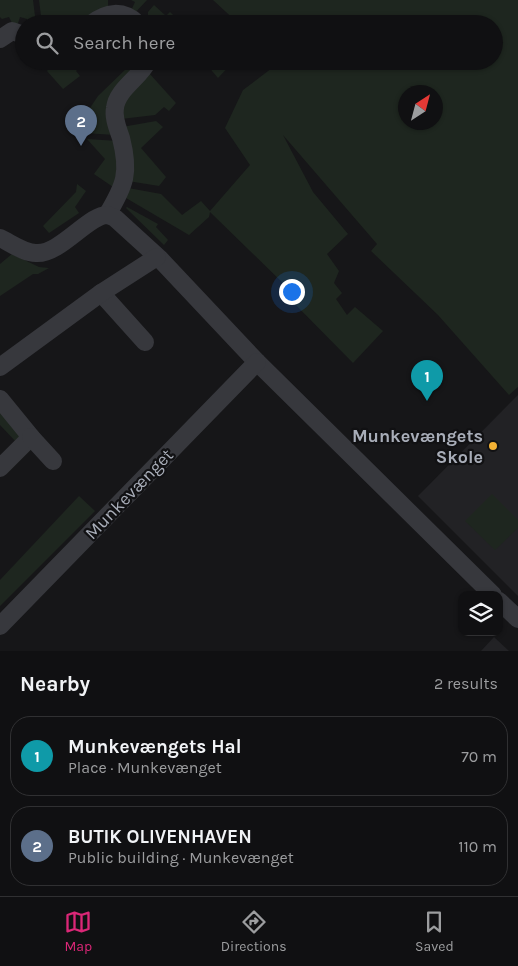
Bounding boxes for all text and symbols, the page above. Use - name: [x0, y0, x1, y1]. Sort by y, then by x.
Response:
- search box: [15, 15, 503, 70]
- icon: search: [33, 29, 61, 57]
- text: Search here: [73, 32, 175, 54]
- north arrow: [398, 85, 443, 130]
- pin: 2: [65, 105, 97, 146]
- your location: [279, 279, 305, 305]
- pin: 1: [411, 360, 443, 401]
- place label: Munkevængets Skole: [352, 425, 483, 468]
- marker: Munkevængets Skole: [487, 440, 499, 452]
- street label: Munkevænget: [80, 444, 178, 544]
- map controls: [458, 591, 503, 636]
- button: layers: [458, 591, 503, 636]
- text: Nearby: [20, 672, 90, 696]
- text: 2 results: [434, 674, 498, 693]
- text: Munkevængets Hal: [68, 736, 242, 758]
- text: 1: [34, 747, 40, 766]
- text: 70 m: [461, 747, 497, 766]
- text: Place · Munkevænget: [68, 758, 222, 777]
- text: BUTIK OLIVENHAVEN: [68, 826, 252, 848]
- text: 2: [32, 837, 42, 856]
- text: 110 m: [458, 837, 497, 856]
- text: Public building · Munkevænget: [68, 848, 294, 867]
- tab: Map: [64, 908, 92, 955]
- tab: Directions: [221, 908, 287, 955]
- tab: Saved: [415, 908, 454, 955]

